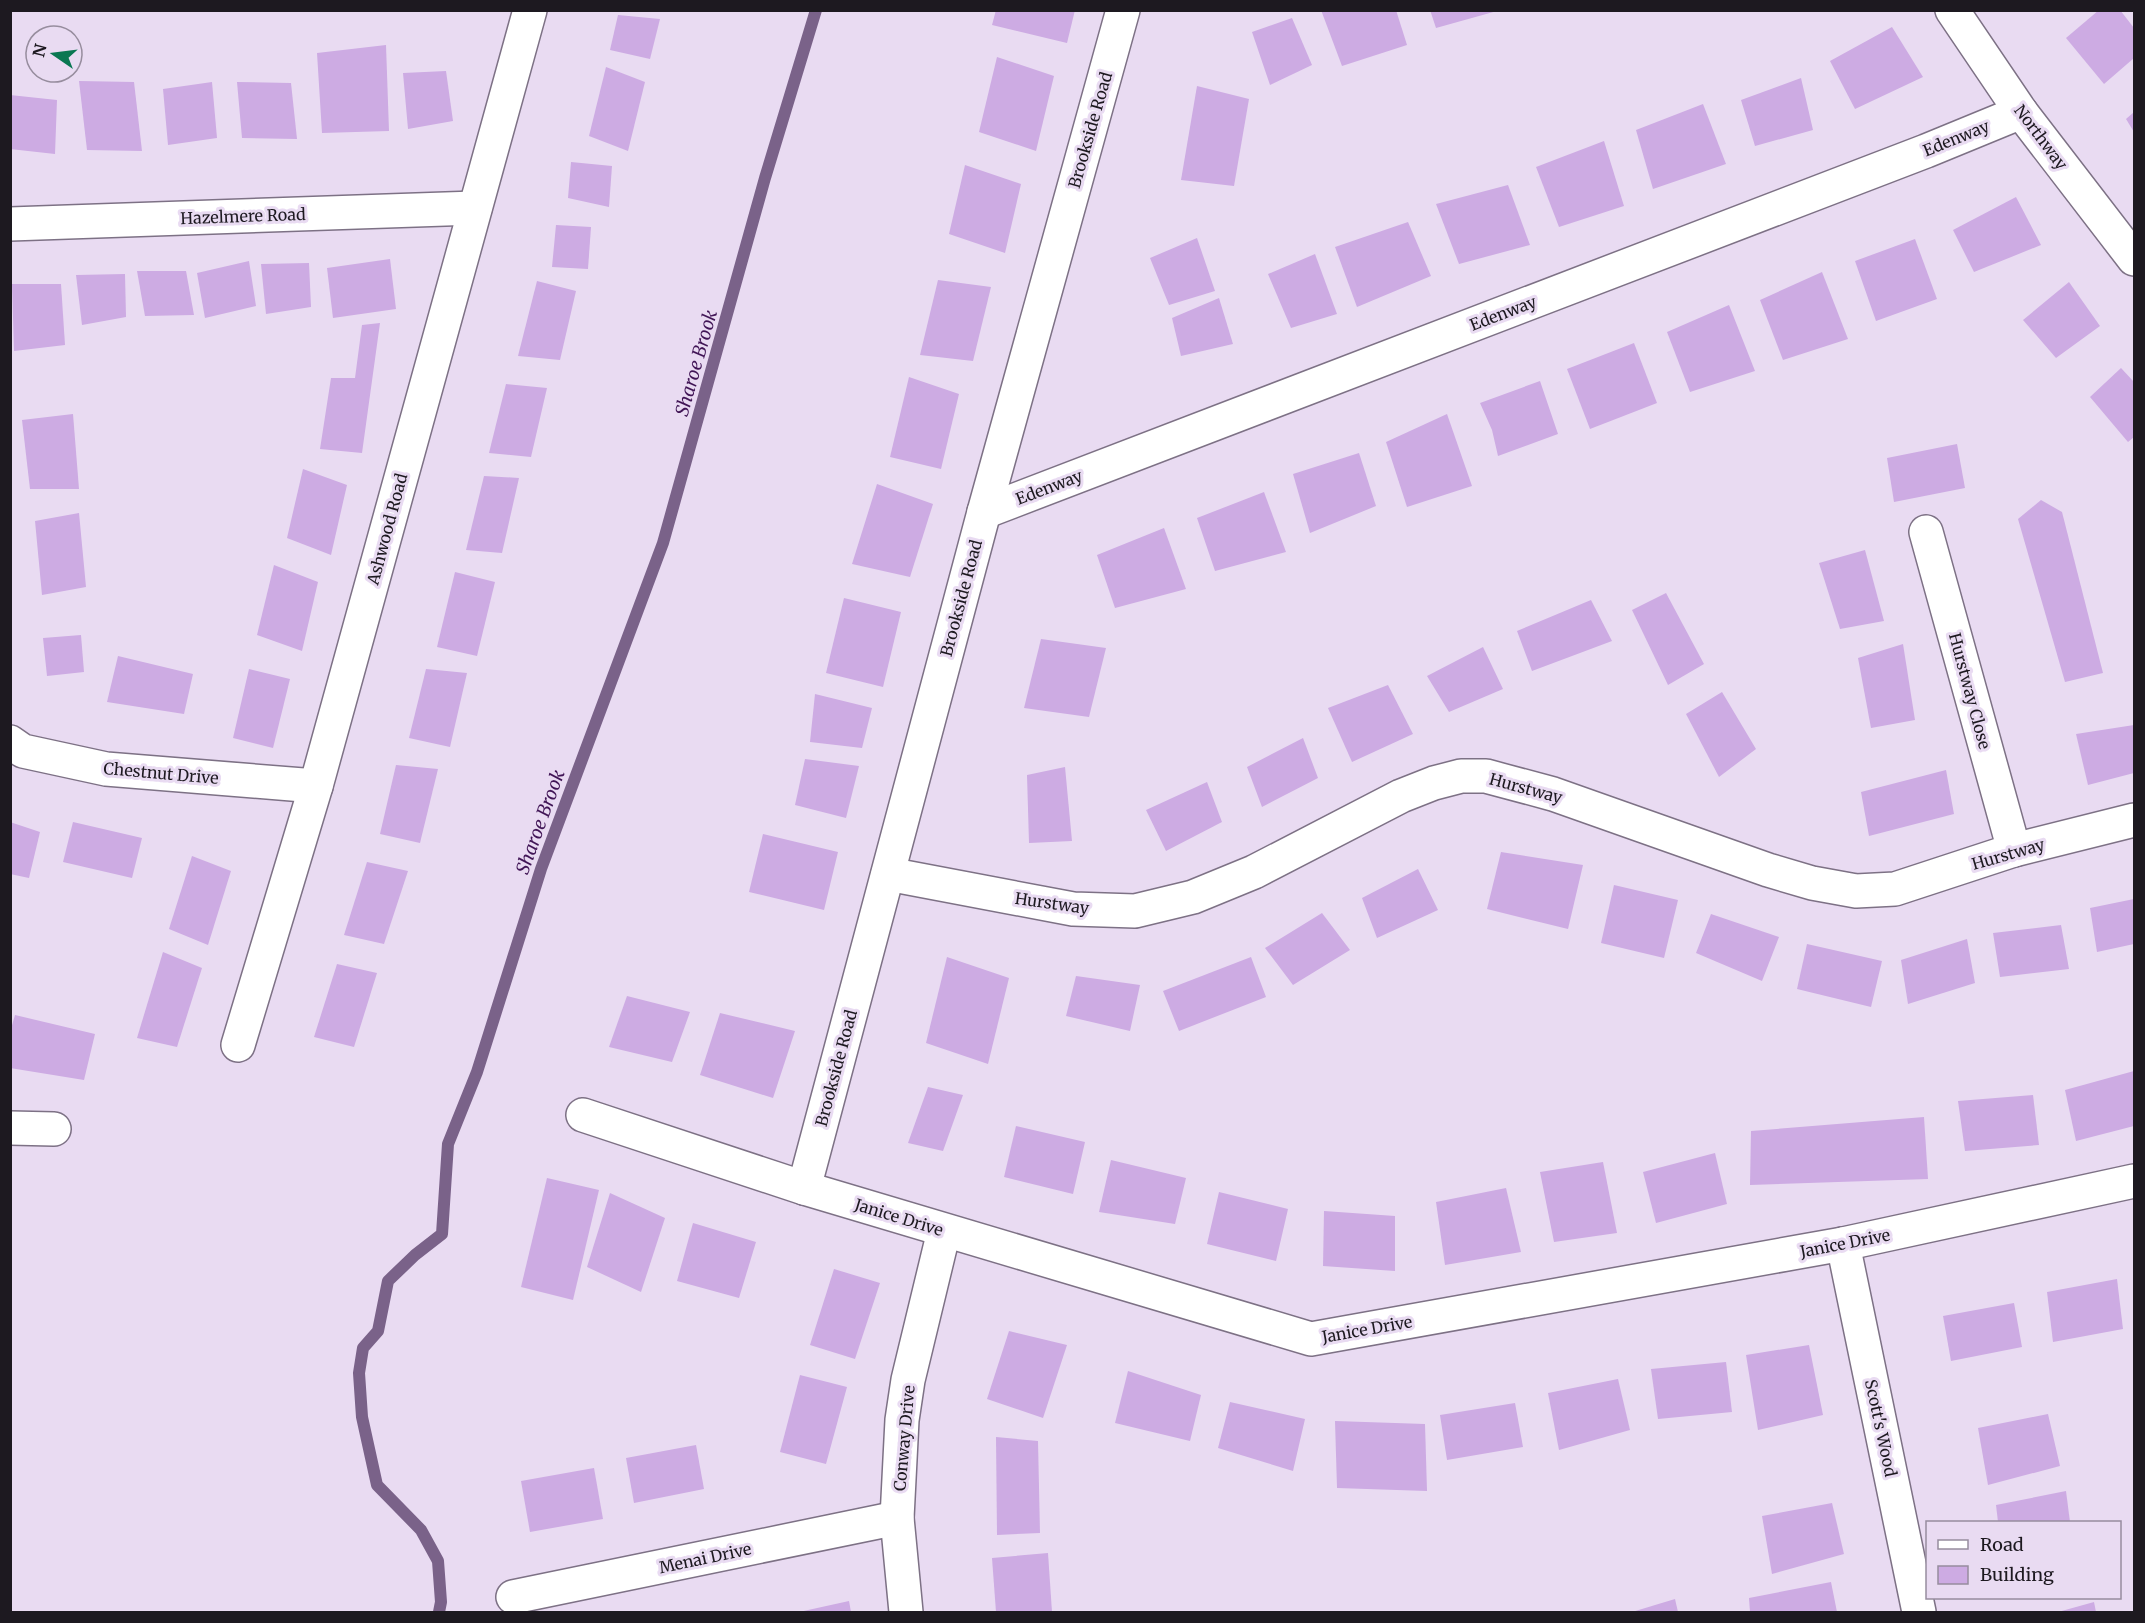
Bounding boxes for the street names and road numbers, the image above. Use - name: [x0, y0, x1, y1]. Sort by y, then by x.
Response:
- street label: Brookside Road: [1064, 69, 1116, 190]
- street label: Northway: [2010, 101, 2072, 174]
- street label: Edenway: [1920, 115, 1993, 160]
- street label: Hazelmere Road: [180, 204, 306, 228]
- street label: Edenway: [1467, 291, 1540, 335]
- street label: Edenway: [1013, 465, 1086, 509]
- street label: Ashwood Road: [362, 471, 412, 588]
- street label: Brookside Road: [936, 537, 986, 659]
- street label: Hurstway Close: [1945, 631, 1995, 751]
- street label: Chestnut Drive: [103, 758, 219, 788]
- street label: Hurstway: [1487, 769, 1565, 808]
- street label: Hurstway: [1969, 834, 2047, 874]
- street label: Hurstway: [1014, 888, 1091, 918]
- street label: Brookside Road: [811, 1007, 861, 1129]
- street label: Janice Drive: [851, 1194, 946, 1240]
- street label: Janice Drive: [1797, 1224, 1892, 1262]
- street label: Janice Drive: [1319, 1311, 1414, 1347]
- street label: Scott's Wood: [1861, 1377, 1901, 1479]
- street label: Conway Drive: [889, 1384, 919, 1492]
- street label: Menai Drive: [657, 1538, 753, 1578]

